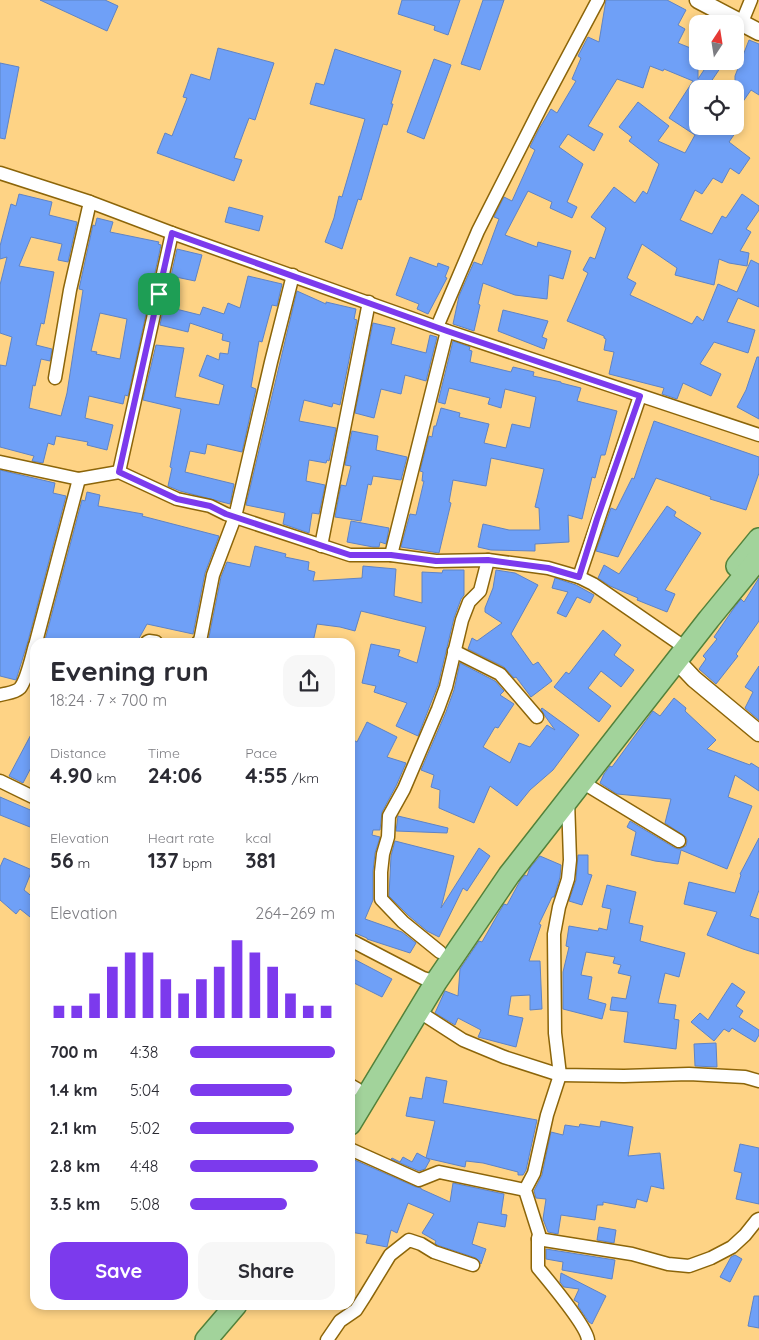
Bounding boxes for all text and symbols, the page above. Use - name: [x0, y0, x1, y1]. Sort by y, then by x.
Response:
- north arrow: [689, 15, 744, 70]
- map controls: [689, 15, 744, 135]
- button: locate: [689, 80, 744, 135]
- pin: [138, 273, 180, 315]
- icon: arrive: [145, 280, 173, 308]
- text: Evening run: [50, 653, 209, 688]
- button: share: [283, 655, 335, 707]
- text: 18:24 · 7 × 700 m: [50, 690, 167, 710]
- text: Distance: [50, 744, 106, 762]
- text: Time: [148, 744, 180, 762]
- text: Pace: [245, 744, 277, 762]
- text: 4.90: [50, 762, 92, 788]
- text: 24:06: [148, 762, 202, 788]
- text: 4:55: [245, 762, 288, 788]
- text: km: [92, 769, 117, 787]
- text: /km: [288, 769, 319, 787]
- text: Elevation: [50, 829, 109, 847]
- text: Heart rate: [148, 829, 214, 847]
- text: kcal: [245, 829, 271, 847]
- text: 56: [50, 847, 74, 873]
- text: 137: [148, 847, 179, 873]
- text: 381: [245, 847, 276, 873]
- text: m: [74, 854, 90, 872]
- text: bpm: [179, 854, 212, 872]
- text: Elevation: [50, 903, 117, 923]
- text: 264–269 m: [255, 903, 335, 923]
- text: 700 m: [50, 1042, 98, 1062]
- text: 4:38: [130, 1042, 158, 1062]
- text: 1.4 km: [50, 1080, 97, 1100]
- text: 5:04: [130, 1080, 160, 1100]
- text: 2.1 km: [50, 1118, 97, 1138]
- text: 5:02: [130, 1118, 160, 1138]
- text: 2.8 km: [50, 1156, 100, 1176]
- text: 4:48: [130, 1156, 159, 1176]
- text: 3.5 km: [50, 1194, 100, 1214]
- text: 5:08: [130, 1194, 160, 1214]
- button: Save: [50, 1242, 188, 1300]
- button: Share: [198, 1242, 335, 1300]

